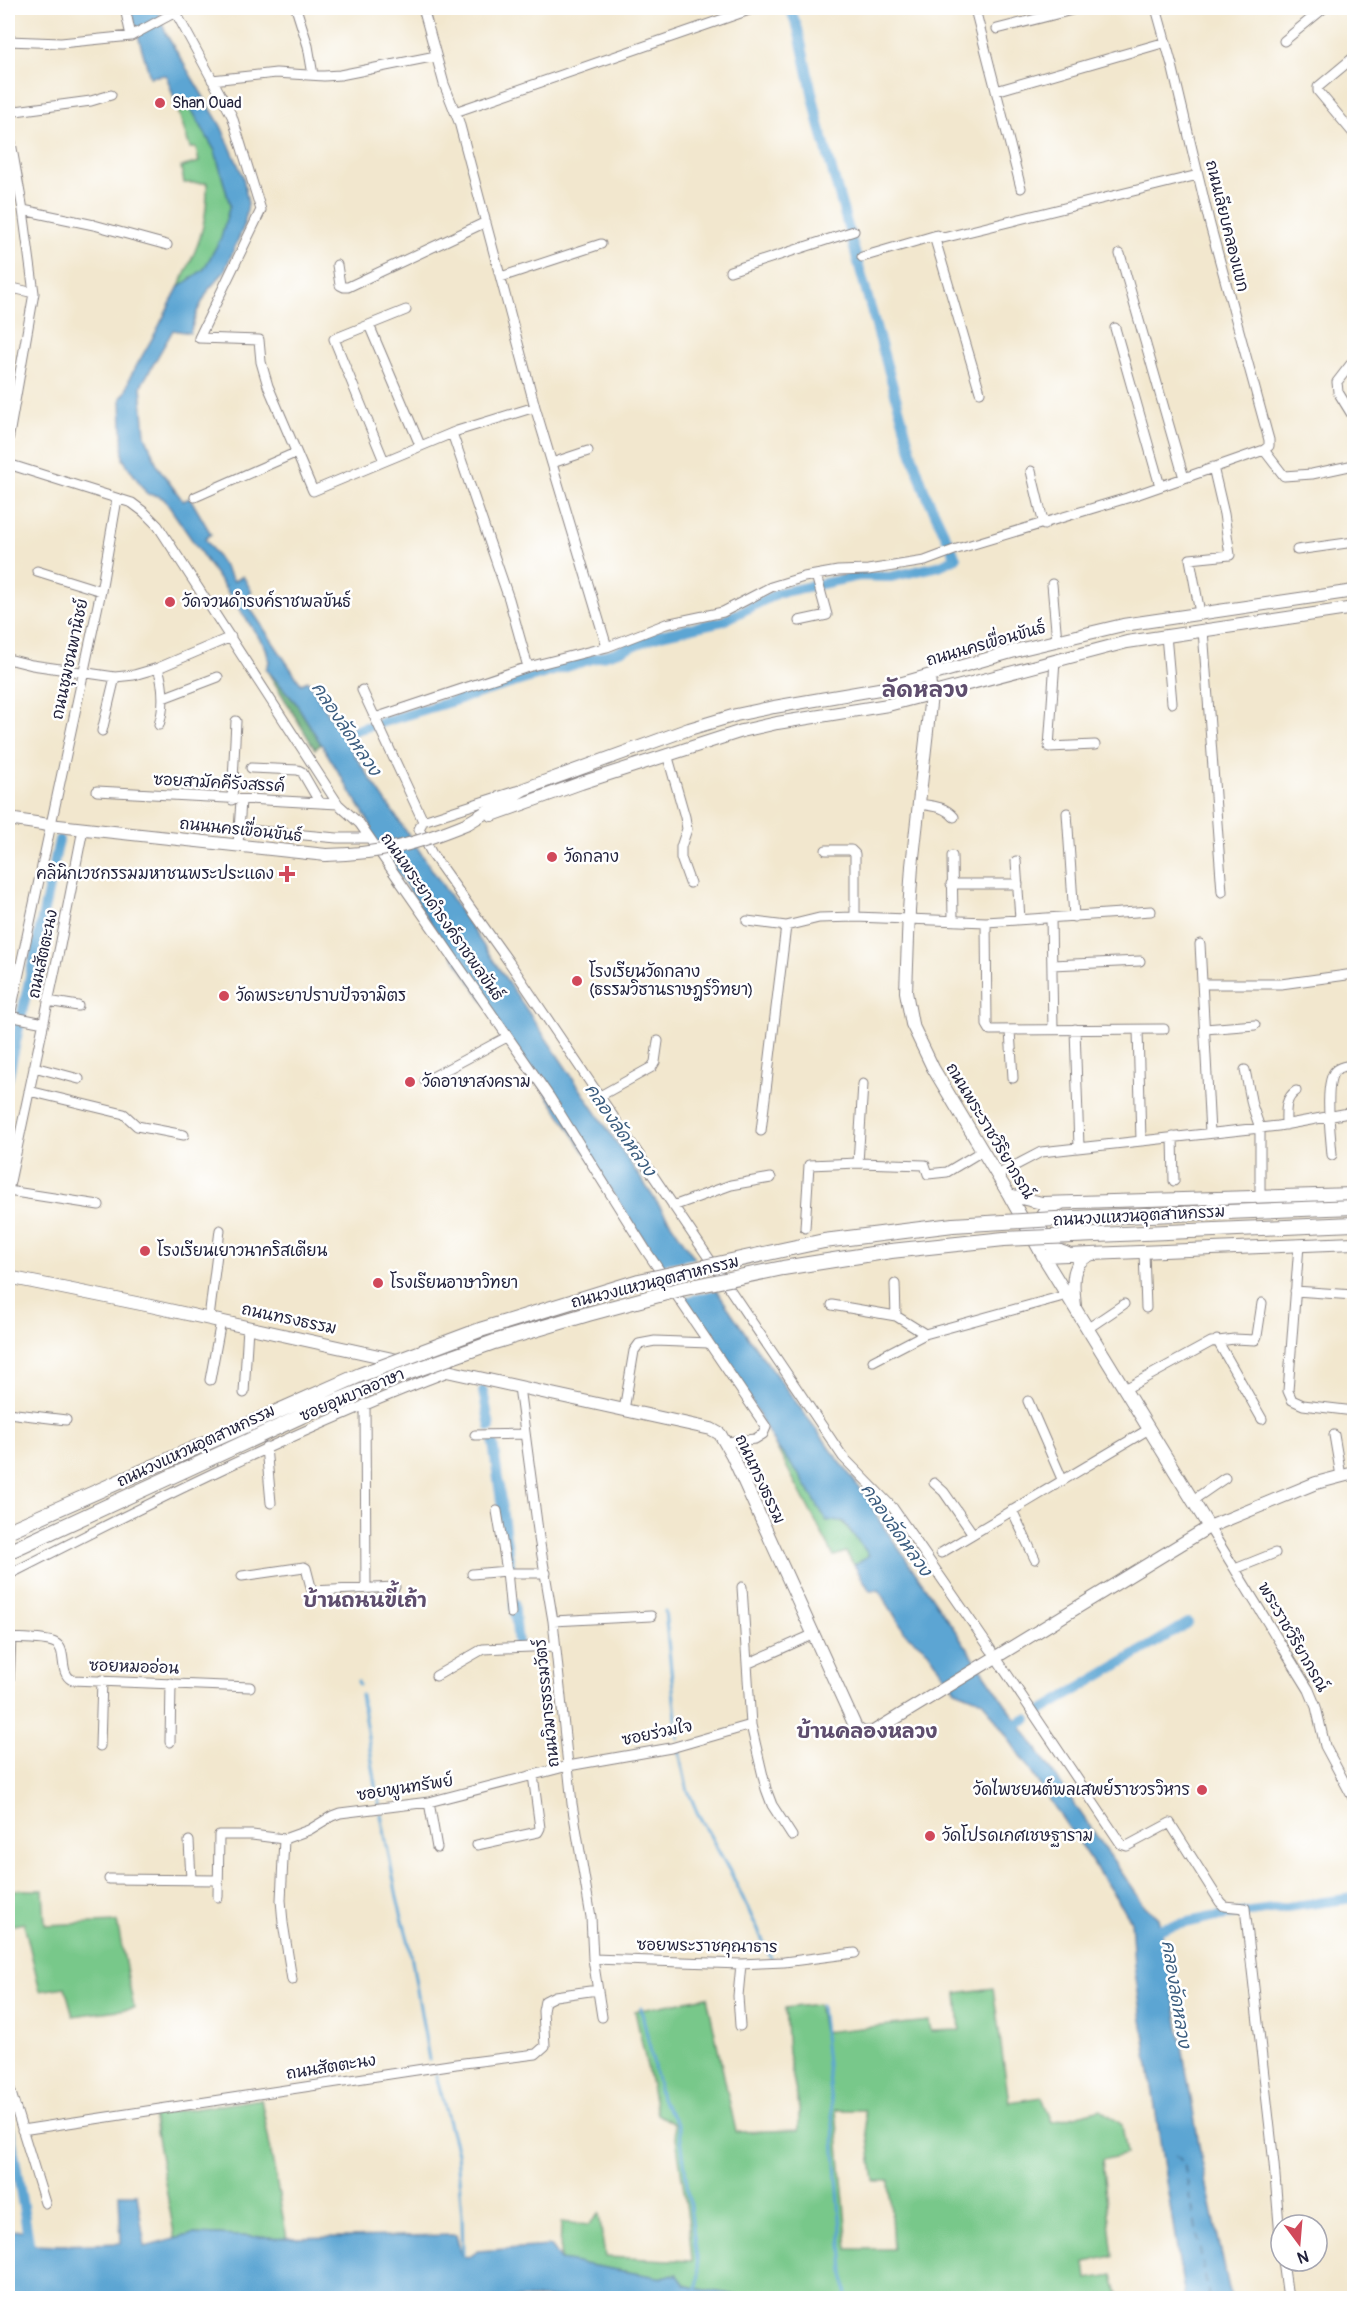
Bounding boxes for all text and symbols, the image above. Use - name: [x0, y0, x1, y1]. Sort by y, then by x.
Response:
- place label: Shan Ouad: [172, 93, 242, 113]
- marker: Shan Ouad: [153, 96, 167, 110]
- street label: ถนนเลียบคลองแขก: [1201, 158, 1254, 294]
- place label: วัดจวนดำรงค์ราชพลขันธ์: [182, 590, 351, 612]
- marker: วัดจวนดำรงค์ราชพลขันธ์: [163, 595, 177, 609]
- street label: ถนนชุมชนพานิชย์: [45, 596, 95, 722]
- street label: ถนนนครเขื่อนขันธ์: [922, 612, 1048, 671]
- district label: ลัดหลวง: [882, 676, 968, 704]
- water label: คลองลัดหลวง: [306, 678, 387, 782]
- street label: ซอยสามัคคีรังสรรค์: [153, 768, 286, 796]
- street label: ถนนนครเขื่อนขันธ์: [179, 808, 304, 846]
- street label: ถนนพระยาดำรงค์ราชพลขันธ์: [376, 828, 509, 1005]
- place label: วัดกลาง: [564, 846, 619, 867]
- marker: วัดกลาง: [545, 850, 559, 864]
- place label: คลินิกเวชกรรมมหาชนพระประแดง: [36, 863, 274, 884]
- marker: คลินิกเวชกรรมมหาชนพระประแดง: [278, 865, 296, 883]
- street label: ถนนสัตตะนง: [23, 907, 62, 1000]
- place label: โรงเรียนวัดกลาง (ธรรมวิธานราษฎร์วิทยา): [589, 960, 753, 1001]
- marker: โรงเรียนวัดกลาง (ธรรมวิธานราษฎร์วิทยา): [570, 974, 584, 988]
- place label: วัดพระยาปราบปัจจามิตร: [236, 985, 406, 1006]
- marker: วัดพระยาปราบปัจจามิตร: [217, 989, 231, 1003]
- street label: ถนนพระราชวิริยาภรณ์: [941, 1058, 1040, 1203]
- place label: วัดอาษาสงคราม: [422, 1071, 531, 1092]
- marker: วัดอาษาสงคราม: [403, 1075, 417, 1089]
- water label: คลองลัดหลวง: [580, 1079, 661, 1182]
- street label: ถนนวงแหวนอุตสาหกรรม: [1052, 1202, 1226, 1232]
- place label: โรงเรียนเยาวนาคริสเตียน: [157, 1239, 328, 1261]
- marker: โรงเรียนเยาวนาคริสเตียน: [138, 1244, 152, 1258]
- street label: ถนนวงแหวนอุตสาหกรรม: [569, 1251, 742, 1315]
- place label: โรงเรียนอาษาวิทยา: [390, 1271, 518, 1293]
- marker: โรงเรียนอาษาวิทยา: [371, 1276, 385, 1290]
- street label: ถนนทรงธรรม: [240, 1299, 338, 1339]
- street label: ซอยอุนบาลอาษา: [297, 1364, 408, 1428]
- street label: ถนนวงแหวนอุตสาหกรรม: [114, 1400, 279, 1493]
- street label: ถนนทรงธรรม: [731, 1431, 789, 1527]
- water label: คลองลัดหลวง: [856, 1479, 937, 1582]
- street label: พระราชวิริยาภรณ์: [1253, 1577, 1334, 1696]
- district label: บ้านถนนขี้เถ้า: [303, 1580, 427, 1613]
- street label: ถนนวิมารธรรมวัตร์: [528, 1637, 564, 1768]
- street label: ซอยหมออ่อน: [89, 1653, 180, 1679]
- street label: ซอยร่วมใจ: [620, 1714, 694, 1750]
- district label: บ้านคลองหลวง: [796, 1718, 938, 1744]
- street label: ซอยพูนทรัพย์: [355, 1769, 455, 1807]
- place label: วัดไพชยนต์พลเสพย์ราชวรวิหาร: [973, 1778, 1190, 1800]
- marker: วัดไพชยนต์พลเสพย์ราชวรวิหาร: [1195, 1783, 1209, 1797]
- place label: วัดโปรดเกศเชษฐาราม: [942, 1824, 1093, 1847]
- marker: วัดโปรดเกศเชษฐาราม: [923, 1829, 937, 1843]
- street label: ซอยพระราชคุณาธาร: [636, 1935, 778, 1959]
- water label: คลองลัดหลวง: [1156, 1939, 1196, 2051]
- street label: ถนนสัตตะนง: [285, 2049, 377, 2084]
- north arrow: [1269, 2213, 1329, 2273]
- text: N: [1295, 2245, 1311, 2268]

